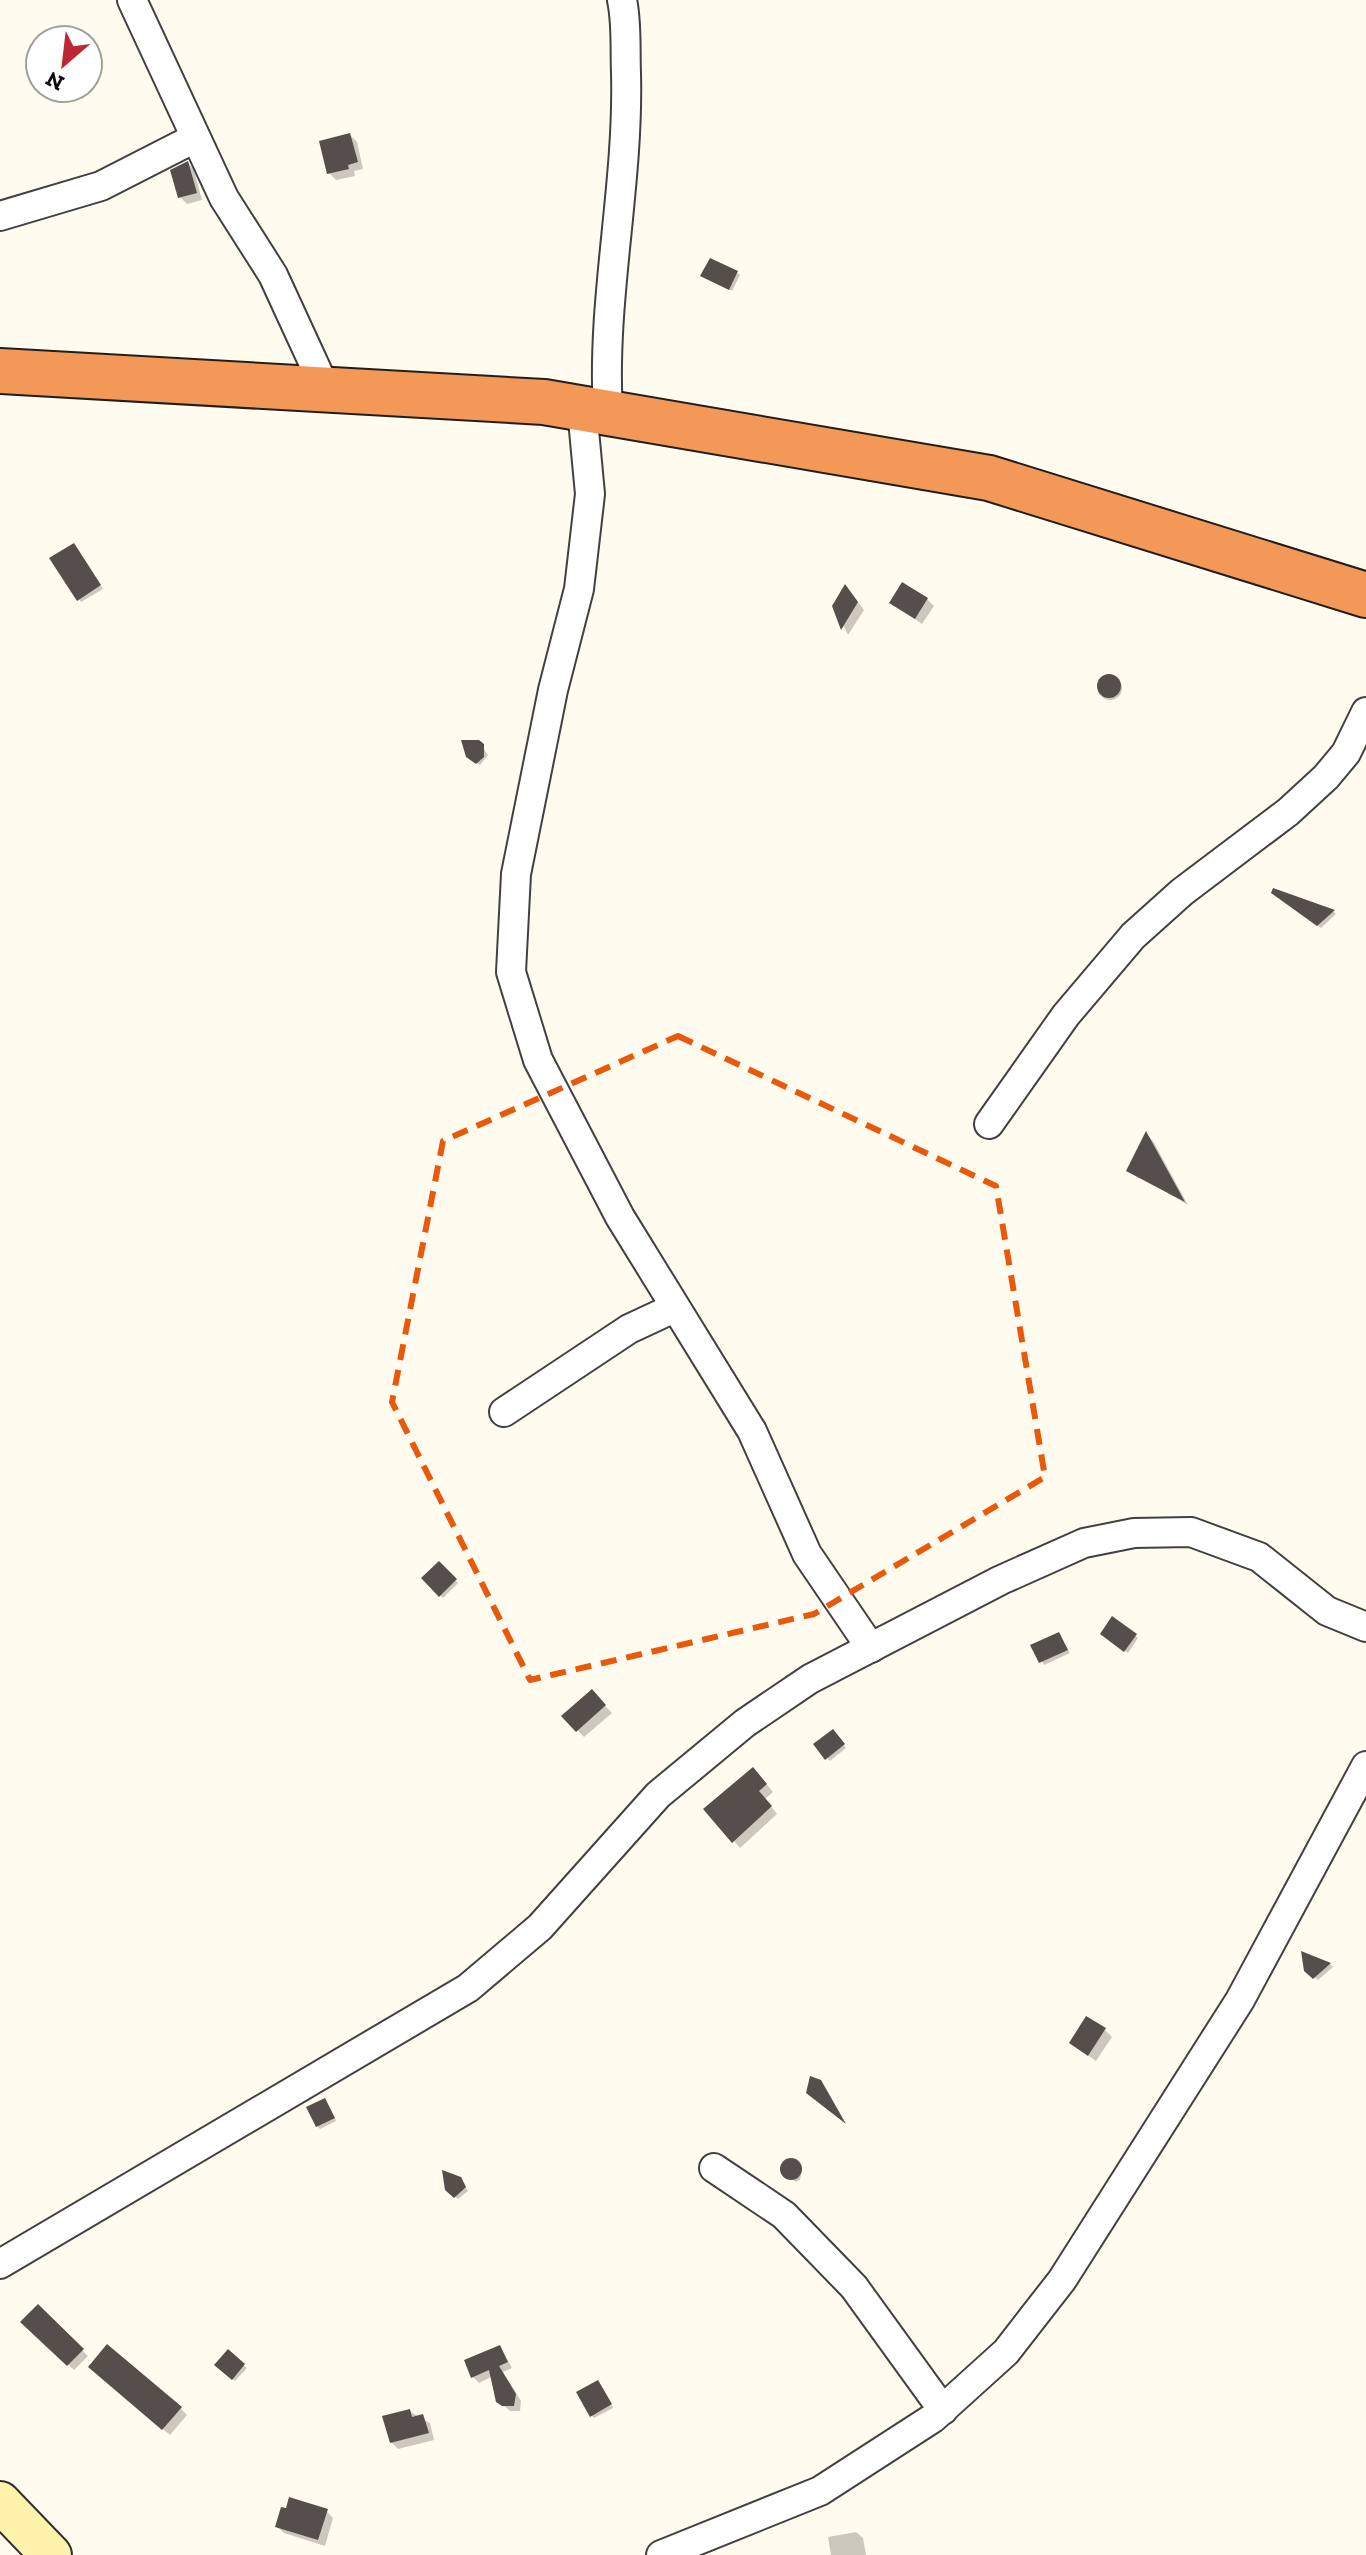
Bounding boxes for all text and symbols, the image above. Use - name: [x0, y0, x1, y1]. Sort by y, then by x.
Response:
- north arrow: [24, 24, 104, 104]
- text: N: [41, 65, 69, 97]

